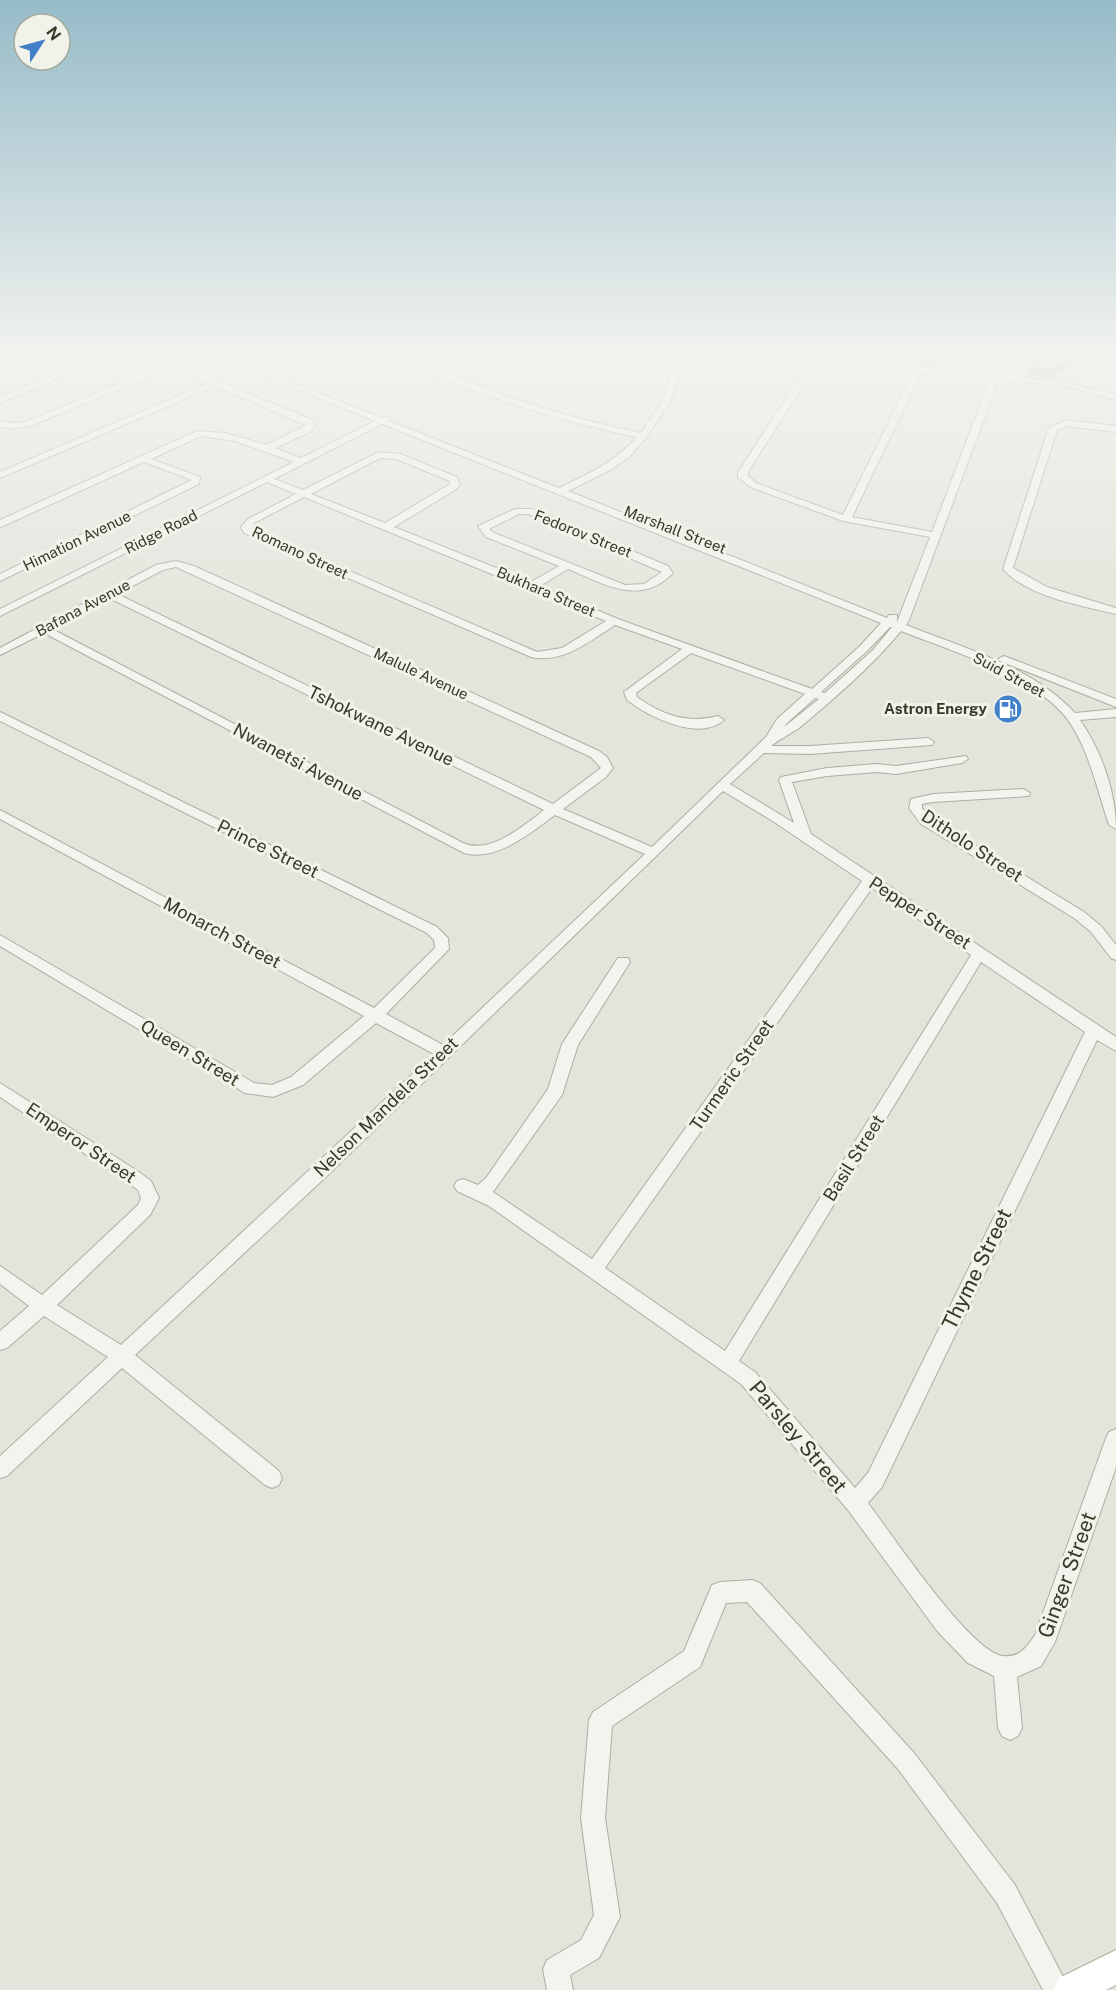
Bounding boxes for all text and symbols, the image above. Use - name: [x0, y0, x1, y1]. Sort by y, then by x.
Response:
- north arrow: [12, 12, 72, 72]
- text: N: [42, 23, 65, 44]
- street label: Marshall Street: [622, 502, 729, 557]
- street label: Ridge Road: [122, 506, 200, 557]
- street label: Fedorov Street: [532, 506, 635, 561]
- street label: Himation Avenue: [20, 507, 134, 574]
- street label: Romano Street: [249, 523, 351, 582]
- street label: Bukhara Street: [494, 563, 598, 620]
- street label: Bafana Avenue: [33, 576, 133, 640]
- street label: Malule Avenue: [371, 644, 471, 703]
- street label: Suid Street: [970, 649, 1048, 701]
- street label: Tshokwane Avenue: [305, 681, 458, 770]
- fuel station icon: Astron Energy: [992, 693, 1024, 725]
- place label: Astron Energy: [884, 700, 988, 717]
- street label: Nwanetsi Avenue: [230, 718, 367, 805]
- street label: Ditholo Street: [918, 805, 1027, 886]
- street label: Prince Street: [214, 815, 322, 882]
- street label: Pepper Street: [865, 872, 975, 953]
- street label: Monarch Street: [160, 893, 285, 972]
- street label: Queen Street: [137, 1015, 244, 1090]
- street label: Turmeric Street: [685, 1015, 778, 1134]
- street label: Nelson Mandela Street: [309, 1032, 462, 1181]
- street label: Emperor Street: [22, 1098, 140, 1187]
- street label: Basil Street: [819, 1111, 888, 1205]
- street label: Thyme Street: [936, 1204, 1017, 1334]
- street label: Parsley Street: [744, 1375, 853, 1498]
- street label: Ginger Street: [1032, 1508, 1101, 1641]

